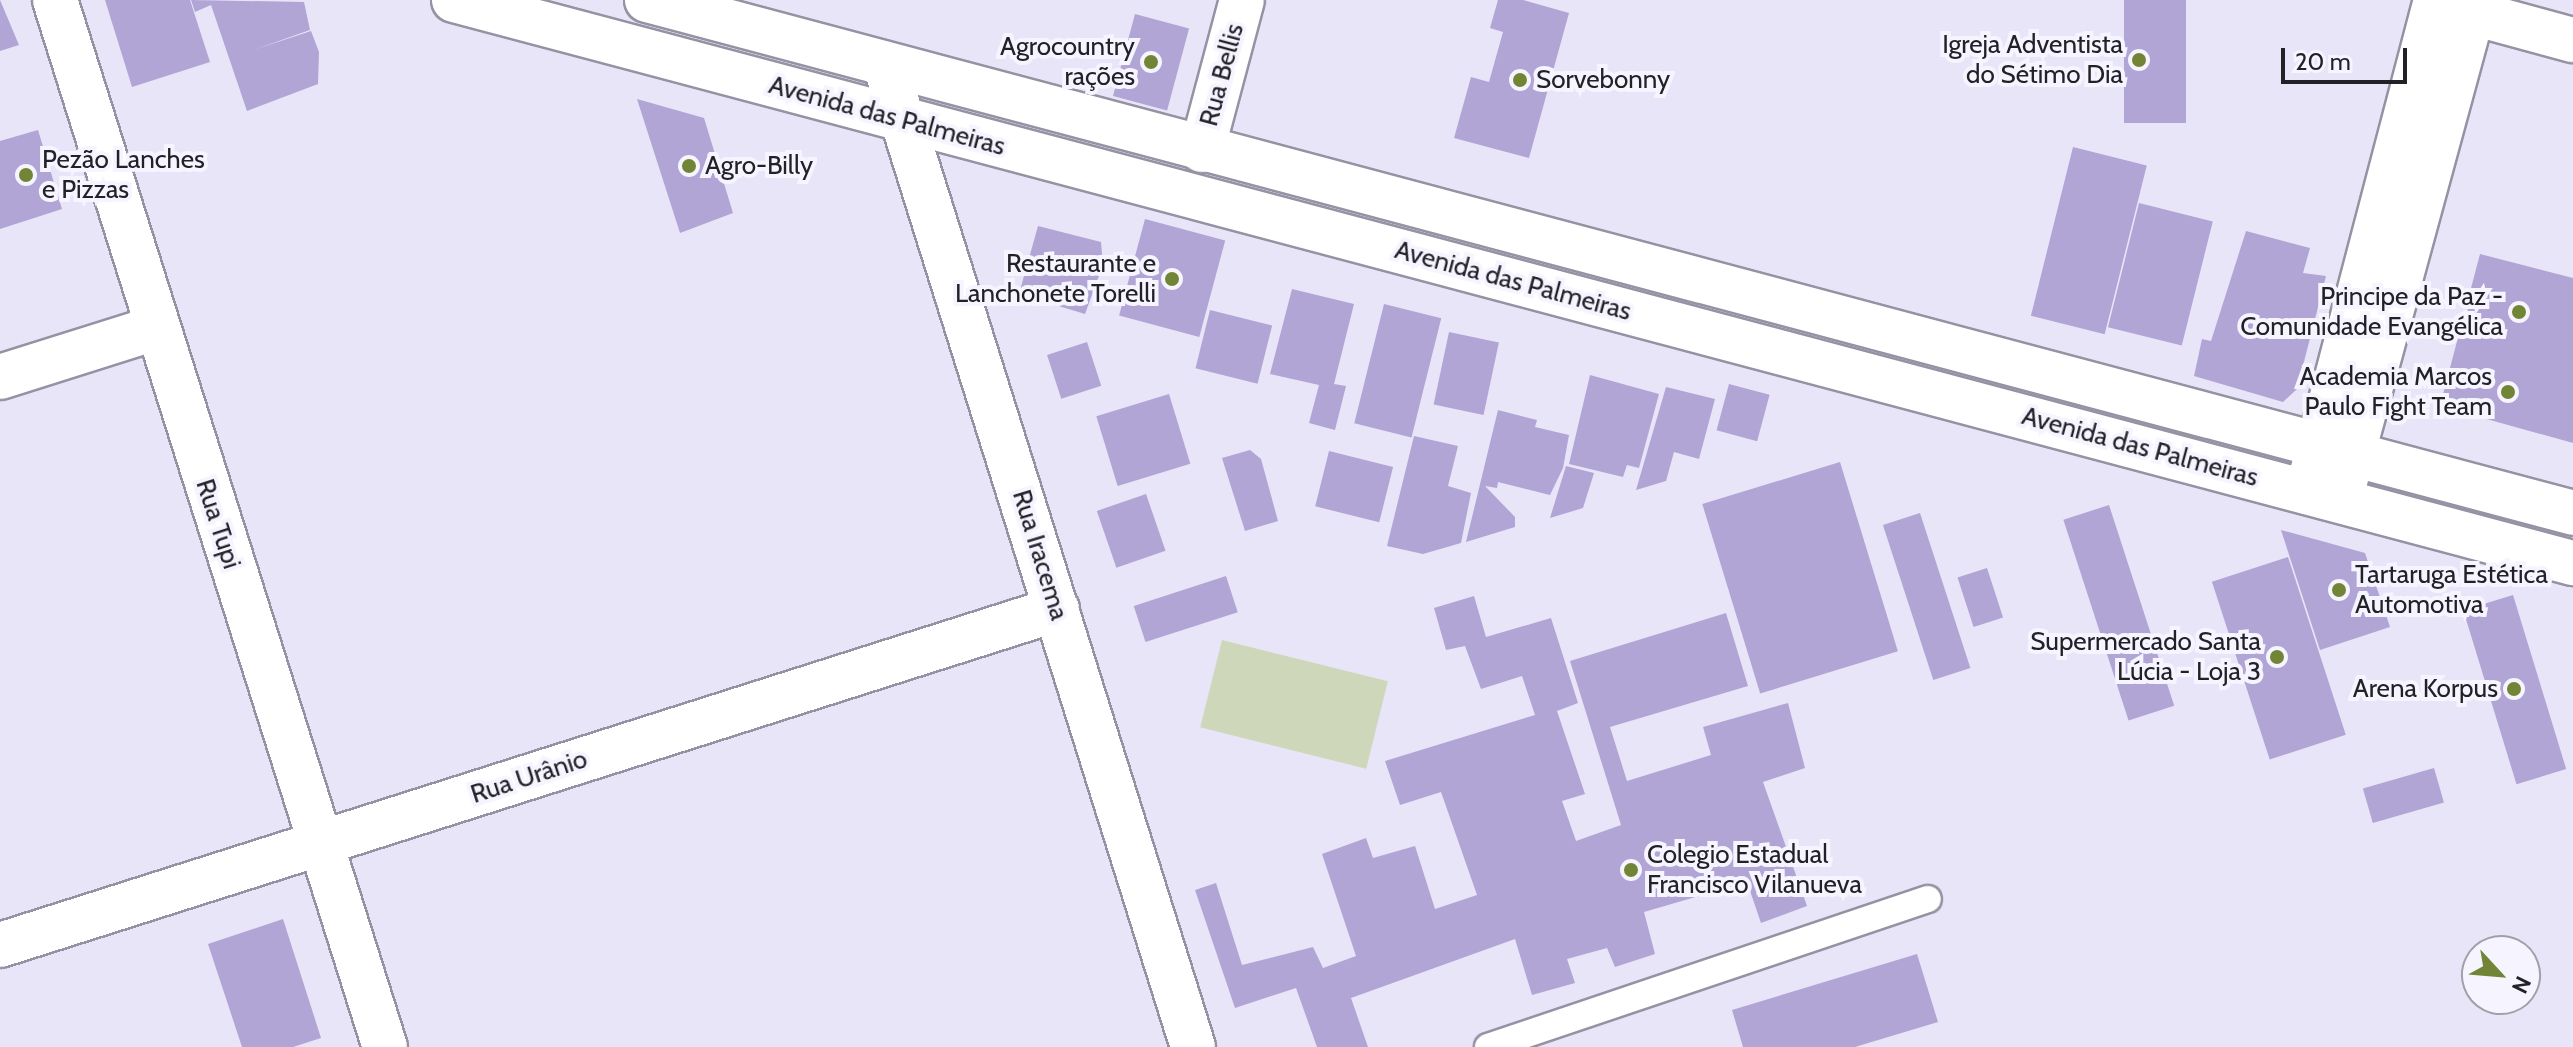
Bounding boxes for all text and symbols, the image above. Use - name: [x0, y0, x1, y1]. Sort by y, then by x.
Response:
- street label: Rua Bellis: [1193, 20, 1251, 130]
- place label: Igreja Adventista do Sétimo Dia: [1942, 29, 2123, 90]
- place label: Agrocountry rações: [1000, 31, 1135, 92]
- scale bar: [2285, 32, 2411, 82]
- text: 20 m: [2295, 47, 2351, 76]
- marker: Igreja Adventista do Sétimo Dia: [2130, 51, 2148, 69]
- marker: Agrocountry rações: [1142, 53, 1160, 71]
- place label: Sorvebonny: [1536, 64, 1670, 96]
- street label: Avenida das Palmeiras: [765, 69, 1009, 163]
- marker: Sorvebonny: [1511, 71, 1529, 89]
- place label: Pezão Lanches e Pizzas: [42, 144, 205, 206]
- place label: Agro-Billy: [705, 150, 813, 182]
- marker: Agro-Billy: [680, 157, 698, 175]
- marker: Pezão Lanches e Pizzas: [17, 166, 35, 184]
- street label: Avenida das Palmeiras: [1391, 234, 1635, 328]
- place label: Restaurante e Lanchonete Torelli: [955, 248, 1156, 310]
- marker: Restaurante e Lanchonete Torelli: [1163, 270, 1181, 288]
- place label: Principe da Paz - Comunidade Evangélica: [2240, 281, 2503, 342]
- marker: Principe da Paz - Comunidade Evangélica: [2510, 303, 2528, 321]
- place label: Academia Marcos Paulo Fight Team: [2300, 361, 2492, 422]
- marker: Academia Marcos Paulo Fight Team: [2499, 383, 2517, 401]
- street label: Avenida das Palmeiras: [2018, 400, 2262, 494]
- street label: Rua Tupi: [189, 475, 247, 573]
- street label: Rua Iracema: [1005, 486, 1075, 624]
- place label: Tartaruga Estética Automotiva: [2355, 559, 2548, 620]
- marker: Tartaruga Estética Automotiva: [2330, 581, 2348, 599]
- place label: Supermercado Santa Lúcia - Loja 3: [2030, 626, 2261, 688]
- marker: Supermercado Santa Lúcia - Loja 3: [2268, 648, 2286, 666]
- place label: Arena Korpus: [2353, 673, 2498, 705]
- marker: Arena Korpus: [2505, 680, 2523, 698]
- street label: Rua Urânio: [467, 744, 591, 810]
- place label: Colegio Estadual Francisco Vilanueva: [1647, 839, 1862, 900]
- marker: Colegio Estadual Francisco Vilanueva: [1622, 861, 1640, 879]
- north arrow: [2461, 935, 2541, 1015]
- text: N: [2506, 972, 2537, 998]

